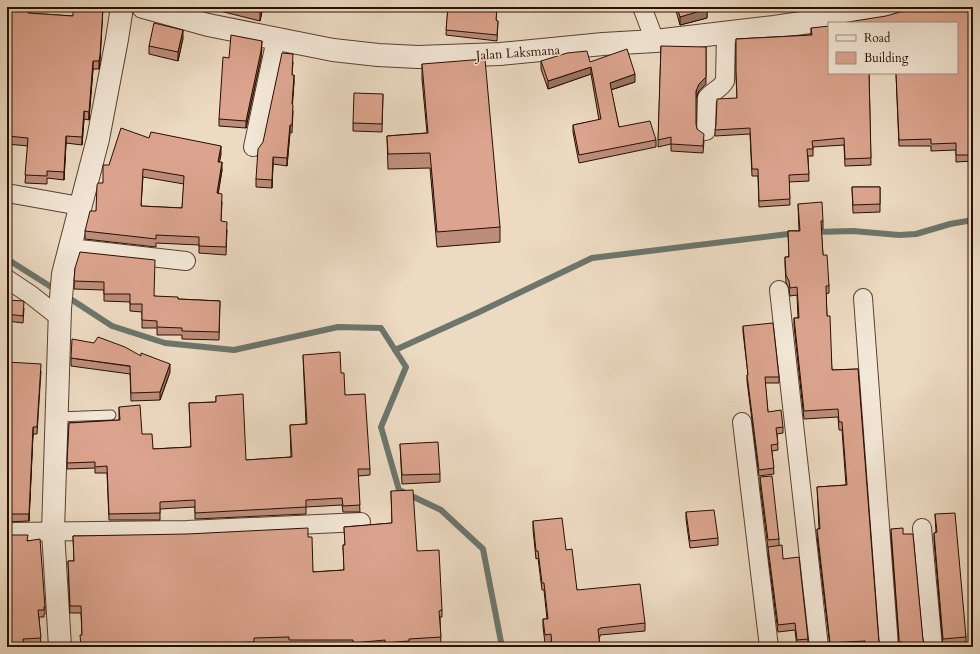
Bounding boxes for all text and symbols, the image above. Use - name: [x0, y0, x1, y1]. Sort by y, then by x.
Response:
- legend: [828, 22, 958, 74]
- text: Road: [864, 30, 891, 46]
- street label: Jalan Laksmana: [473, 41, 561, 65]
- text: Building: [864, 50, 909, 66]

